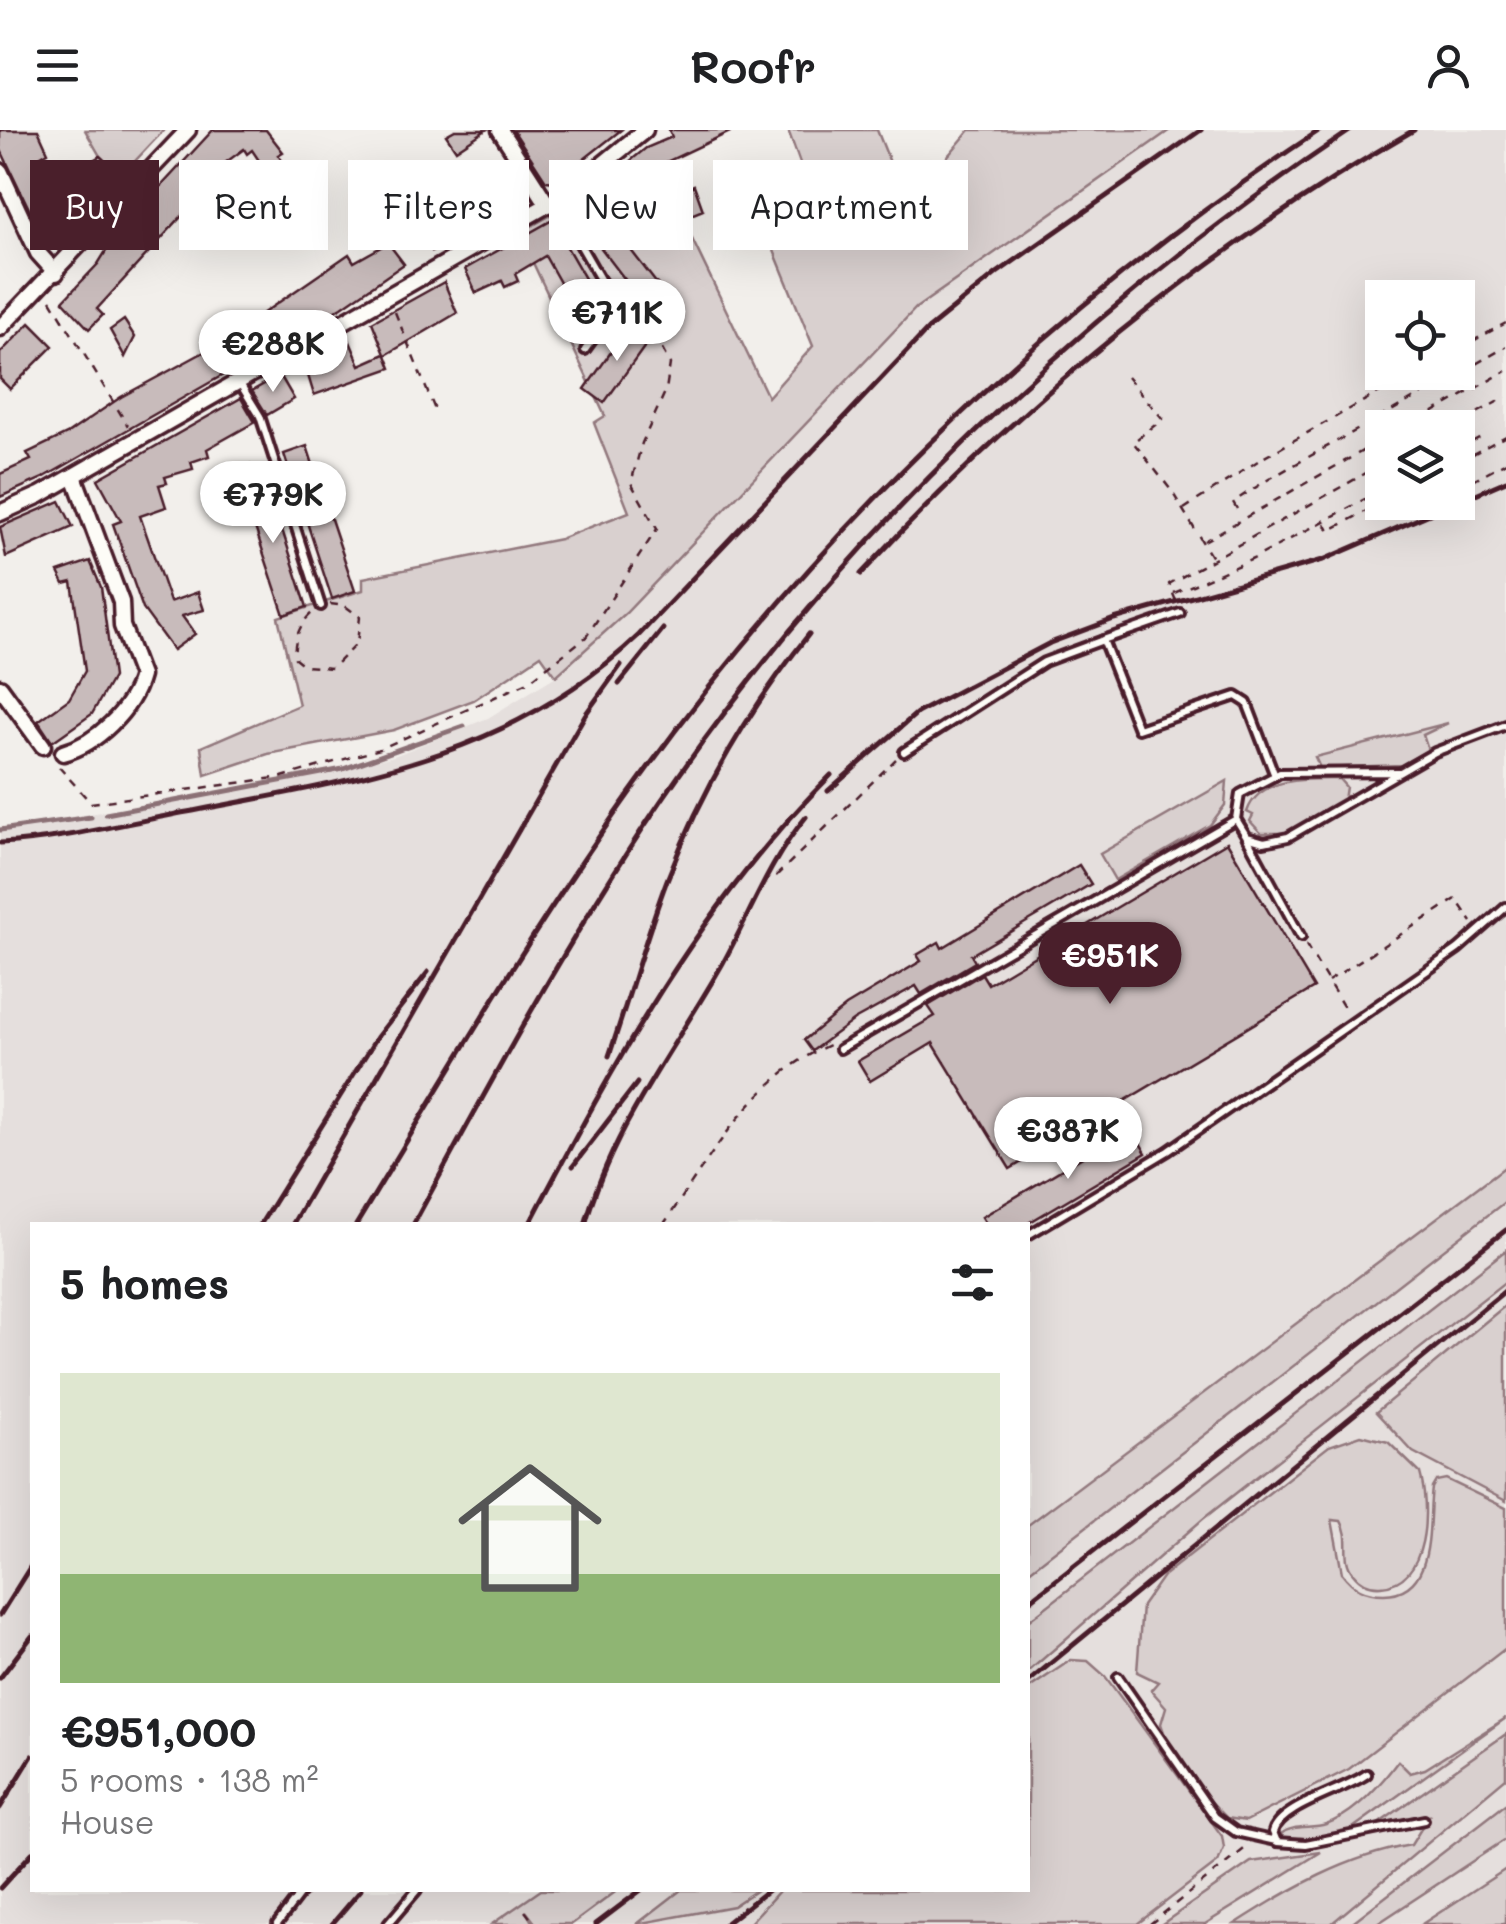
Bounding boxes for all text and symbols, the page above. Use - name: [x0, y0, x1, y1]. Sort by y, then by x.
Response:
- text: Roofr: [690, 36, 816, 94]
- icon: menu: [30, 38, 85, 93]
- icon: person: [1421, 38, 1476, 93]
- chip: Buy: [30, 160, 159, 250]
- chip: Rent: [179, 160, 328, 250]
- chip: Filters: [348, 160, 529, 250]
- chip: New: [549, 160, 693, 250]
- chip: Apartment: [713, 160, 968, 250]
- pin: €711K: [547, 279, 687, 364]
- map controls: [1365, 280, 1475, 520]
- button: locate: [1365, 280, 1475, 390]
- text: €711K: [570, 290, 664, 332]
- pin: €288K: [203, 310, 343, 395]
- text: €288K: [221, 321, 325, 363]
- button: layers: [1365, 410, 1475, 520]
- pin: €779K: [203, 461, 343, 546]
- text: €779K: [222, 472, 324, 514]
- pin: €951K: [1040, 922, 1180, 1007]
- text: €951K: [1060, 933, 1160, 975]
- pin: €387K: [998, 1097, 1138, 1182]
- text: €387K: [1016, 1108, 1120, 1150]
- text: 5 homes: [60, 1255, 229, 1310]
- icon: filters: [945, 1255, 1000, 1310]
- icon: home: [440, 1438, 620, 1618]
- text: €951,000: [60, 1703, 256, 1758]
- text: 5 rooms · 138 m²: [60, 1758, 319, 1800]
- text: House: [60, 1800, 155, 1842]

